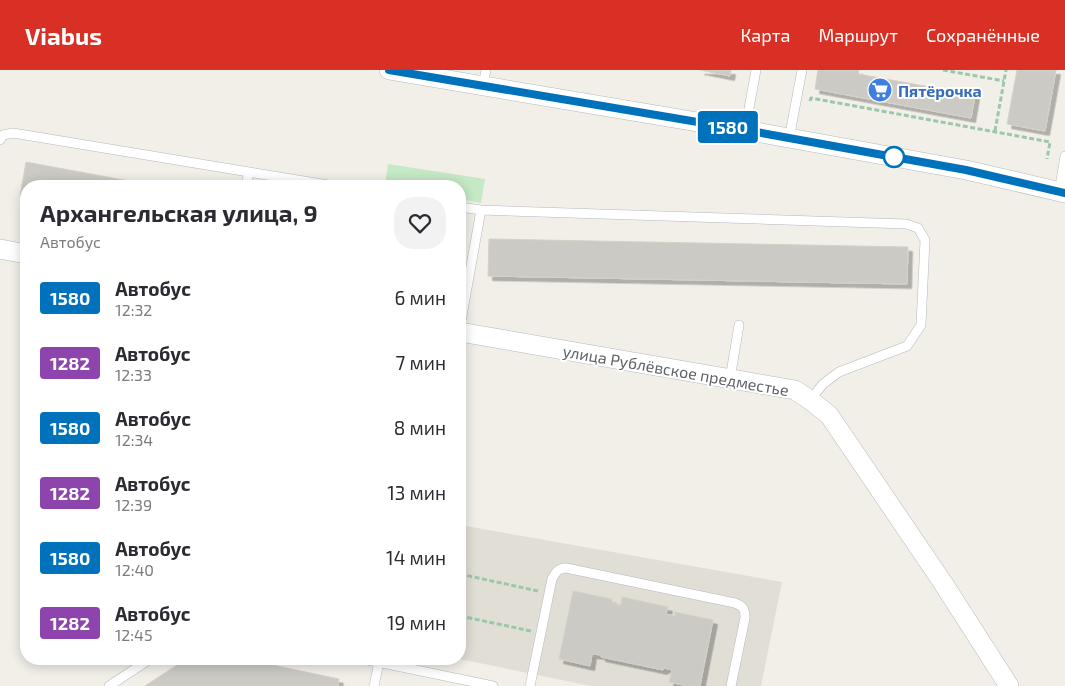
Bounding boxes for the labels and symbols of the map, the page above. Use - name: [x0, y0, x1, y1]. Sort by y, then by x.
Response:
- supermarket icon: Пятёрочка: [867, 77, 893, 103]
- place label: Пятёрочка: [898, 81, 982, 100]
- line badge: 1580: [693, 111, 763, 143]
- unlabelled marker: [883, 146, 905, 168]
- street label: улица Рублёвское предместье: [561, 341, 791, 400]

